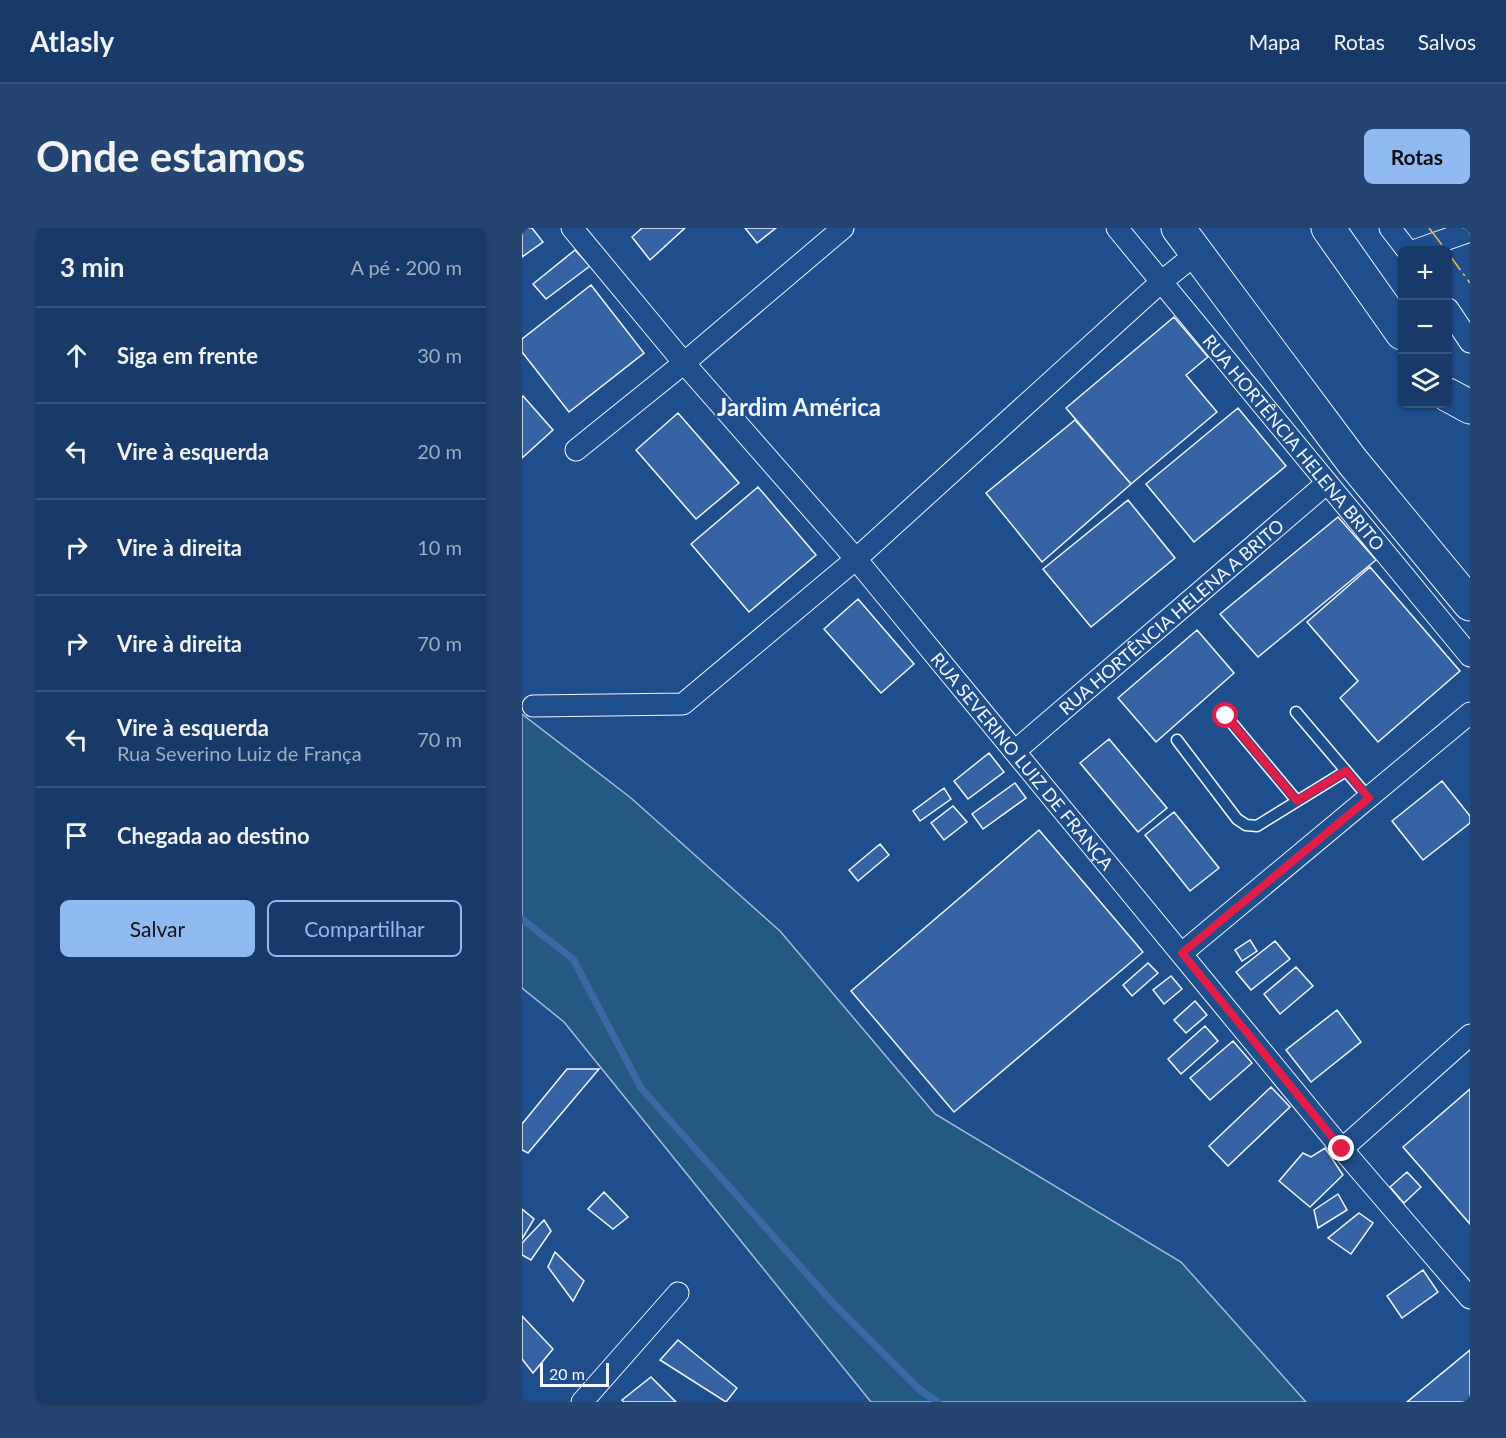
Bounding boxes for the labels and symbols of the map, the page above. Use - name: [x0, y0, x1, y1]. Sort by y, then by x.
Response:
- street label: RUA HORTÊNCIA HELENA BRITO: [1198, 330, 1389, 555]
- district label: Jardim América: [717, 392, 881, 421]
- street label: RUA HORTÊNCIA HELENA A BRITO: [1054, 514, 1288, 719]
- street label: RUA SEVERINO LUIZ DE FRANÇA: [927, 648, 1119, 875]
- route start: [1212, 702, 1238, 728]
- route end: [1328, 1135, 1354, 1161]
- scale bar: [540, 1360, 609, 1388]

